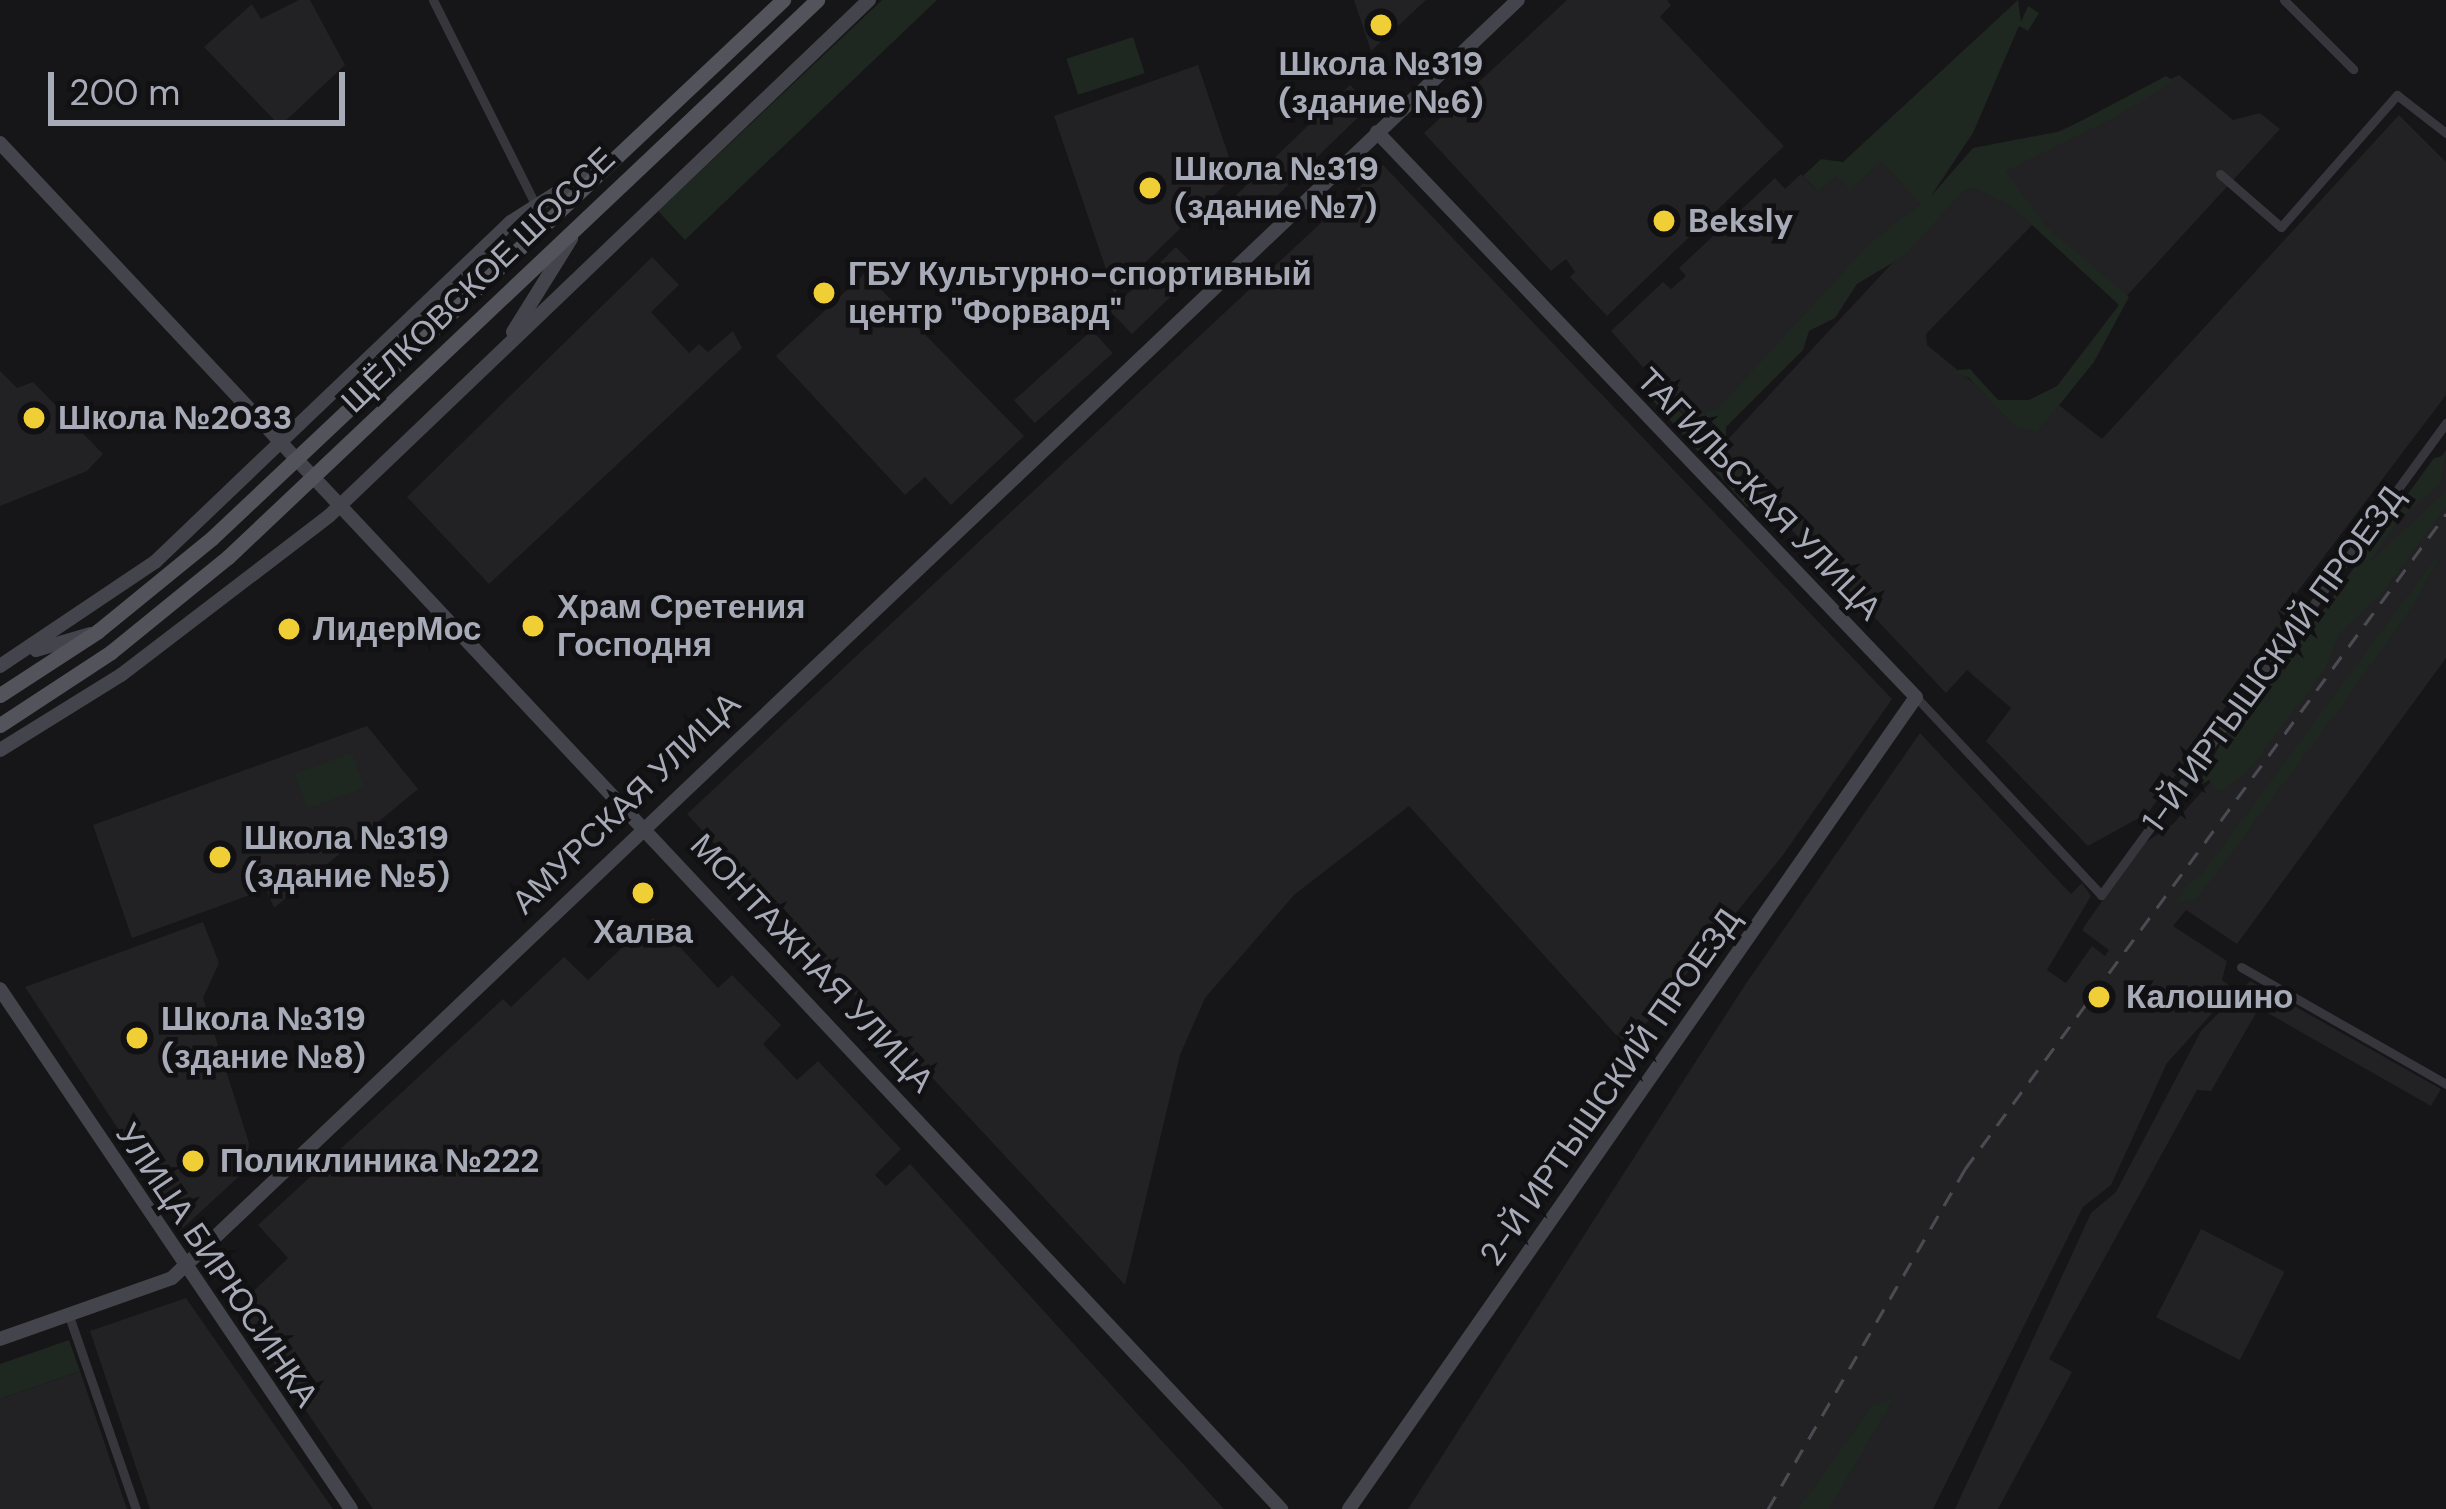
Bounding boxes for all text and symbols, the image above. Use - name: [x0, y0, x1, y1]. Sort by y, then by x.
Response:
- marker: Школа №319 (здание №6): [1368, 12, 1394, 38]
- place label: Школа №319 (здание №6): [1278, 44, 1484, 122]
- scale bar: [54, 48, 351, 122]
- text: 200 m: [69, 69, 180, 116]
- street label: ЩЁЛКОВСКОЕ ШОССЕ: [333, 139, 623, 421]
- place label: Школа №319 (здание №7): [1174, 149, 1379, 227]
- marker: Школа №319 (здание №7): [1137, 175, 1163, 201]
- place label: Beksly: [1688, 201, 1794, 241]
- marker: Beksly: [1651, 208, 1677, 234]
- place label: ГБУ Культурно-спортивный центр "Форвард": [848, 254, 1312, 332]
- marker: ГБУ Культурно-спортивный центр "Форвард": [811, 280, 837, 306]
- street label: ТАГИЛЬСКАЯ УЛИЦА: [1629, 360, 1889, 628]
- place label: Школа №2033: [58, 398, 292, 438]
- marker: Школа №2033: [21, 405, 47, 431]
- street label: 1-Й ИРТЫШСКИЙ ПРОЕЗД: [2134, 478, 2412, 840]
- place label: Храм Сретения Господня: [557, 587, 806, 665]
- place label: ЛидерМос: [313, 609, 481, 649]
- marker: Храм Сретения Господня: [520, 613, 546, 639]
- marker: ЛидерМос: [276, 616, 302, 642]
- street label: АМУРСКАЯ УЛИЦА: [504, 684, 748, 922]
- place label: Школа №319 (здание №5): [244, 818, 450, 896]
- street label: МОНТАЖНАЯ УЛИЦА: [682, 826, 942, 1100]
- marker: Школа №319 (здание №5): [207, 844, 233, 870]
- marker: Халва: [630, 880, 656, 906]
- street label: 2-Й ИРТЫШСКИЙ ПРОЕЗД: [1471, 901, 1749, 1273]
- place label: Халва: [593, 912, 693, 952]
- place label: Калошино: [2126, 977, 2293, 1017]
- marker: Калошино: [2083, 981, 2115, 1013]
- place label: Школа №319 (здание №8): [161, 999, 367, 1077]
- marker: Школа №319 (здание №8): [124, 1025, 150, 1051]
- street label: УЛИЦА БИРЮСИНКА: [107, 1116, 327, 1414]
- place label: Поликлиника №222: [220, 1141, 539, 1181]
- marker: Поликлиника №222: [177, 1145, 209, 1177]

